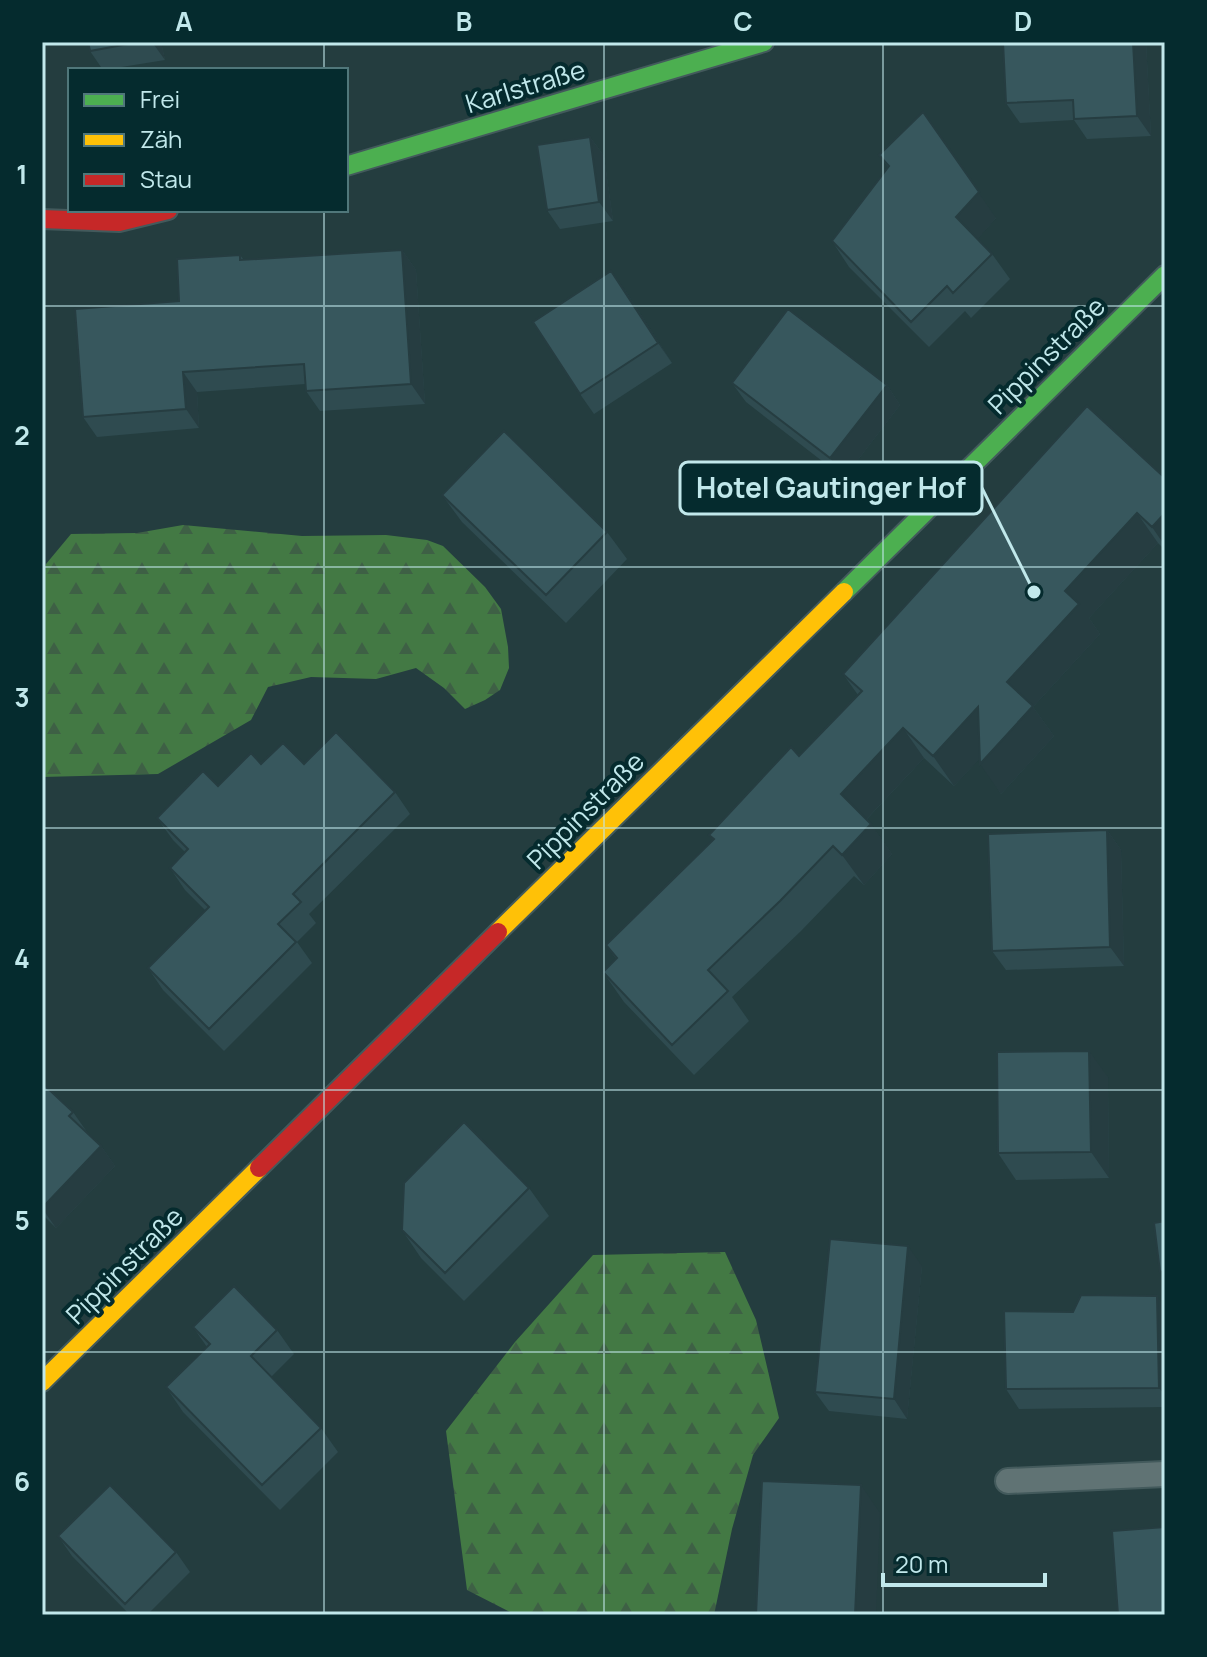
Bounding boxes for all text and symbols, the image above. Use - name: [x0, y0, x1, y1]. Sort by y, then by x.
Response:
- text: A: [175, 3, 193, 39]
- text: B: [456, 3, 472, 39]
- text: C: [733, 3, 753, 39]
- text: D: [1014, 3, 1032, 39]
- street label: Karlstraße: [461, 51, 589, 121]
- legend: [68, 68, 348, 212]
- text: Frei: [140, 82, 180, 115]
- text: Zäh: [140, 122, 182, 155]
- text: 1: [16, 156, 28, 192]
- text: Stau: [140, 162, 192, 195]
- street label: Pippinstraße: [979, 288, 1113, 422]
- text: 2: [14, 417, 30, 453]
- callout: Hotel Gautinger Hof: [680, 462, 982, 514]
- text: Hotel Gautinger Hof: [696, 468, 966, 506]
- text: 3: [14, 679, 30, 715]
- street label: Pippinstraße: [518, 743, 652, 877]
- text: 4: [14, 940, 30, 976]
- street label: Pippinstraße: [57, 1198, 191, 1332]
- text: 5: [14, 1202, 30, 1238]
- text: 6: [14, 1463, 30, 1499]
- scale bar: [883, 1537, 1045, 1587]
- text: 20 m: [895, 1547, 948, 1580]

